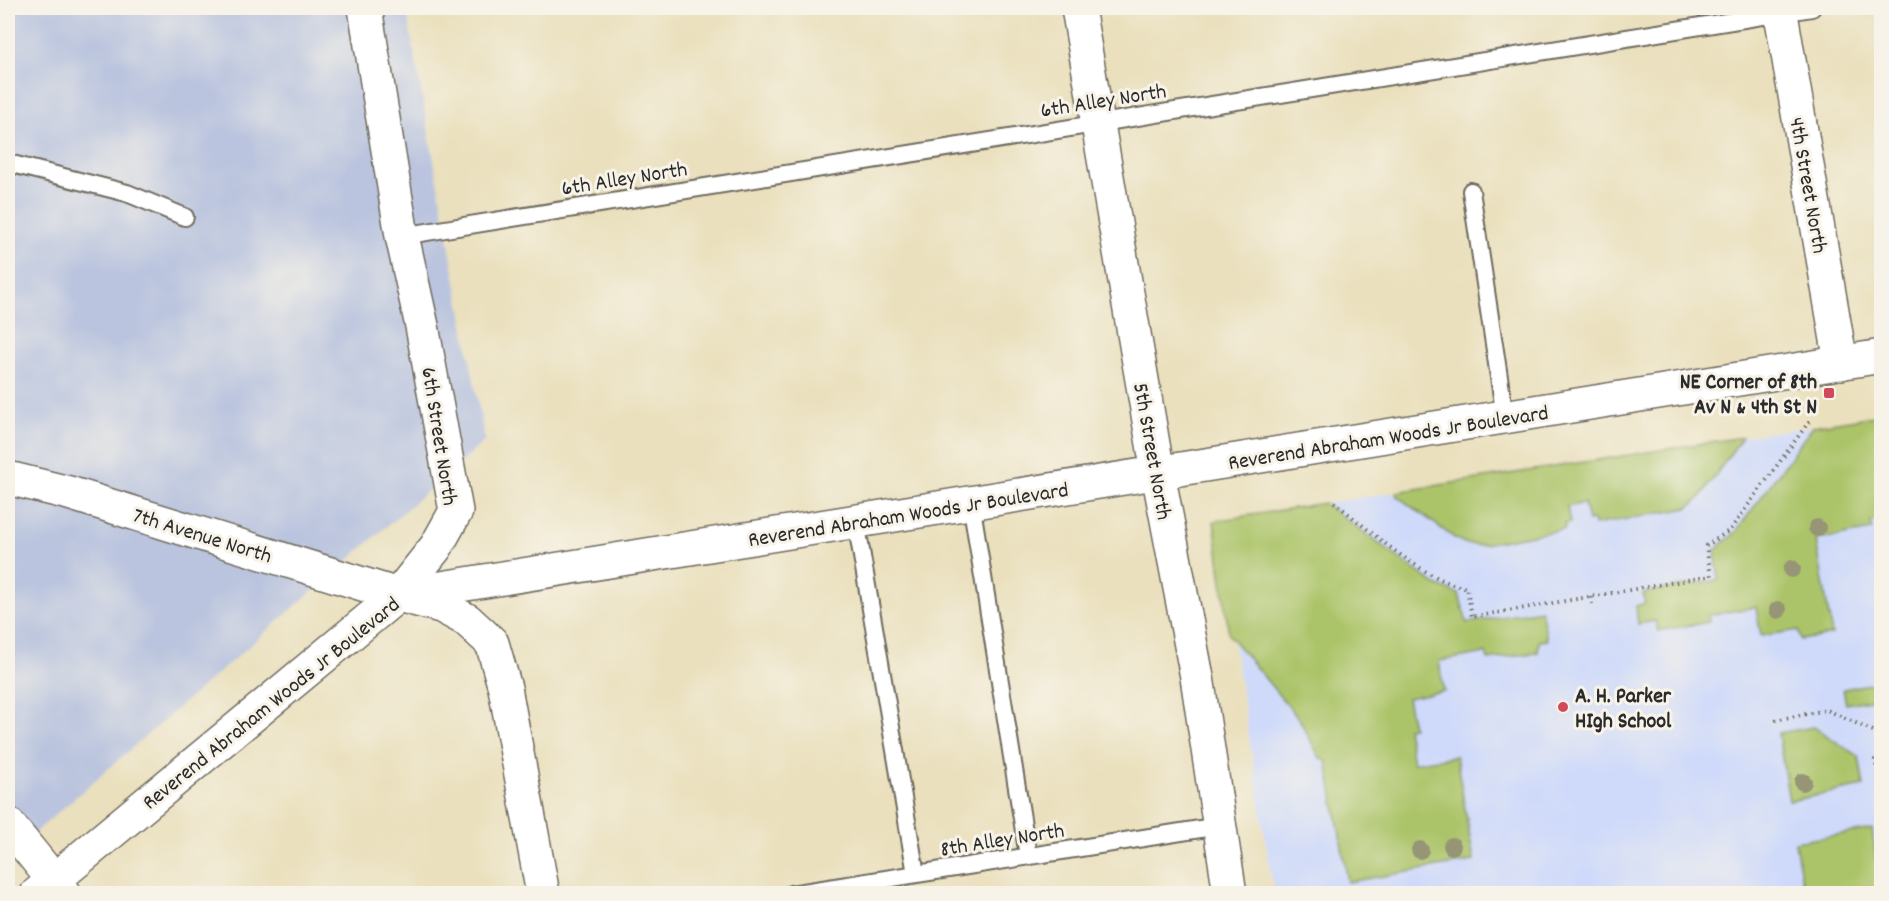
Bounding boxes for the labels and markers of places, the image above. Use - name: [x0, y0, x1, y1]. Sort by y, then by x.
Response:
- place label: NE Corner of 8th Av N & 4th St N: [1680, 368, 1817, 424]
- marker: NE Corner of 8th Av N & 4th St N: [1822, 386, 1836, 400]
- place label: A. H. Parker HIgh School: [1575, 682, 1672, 738]
- marker: A. H. Parker HIgh School: [1556, 700, 1570, 714]

